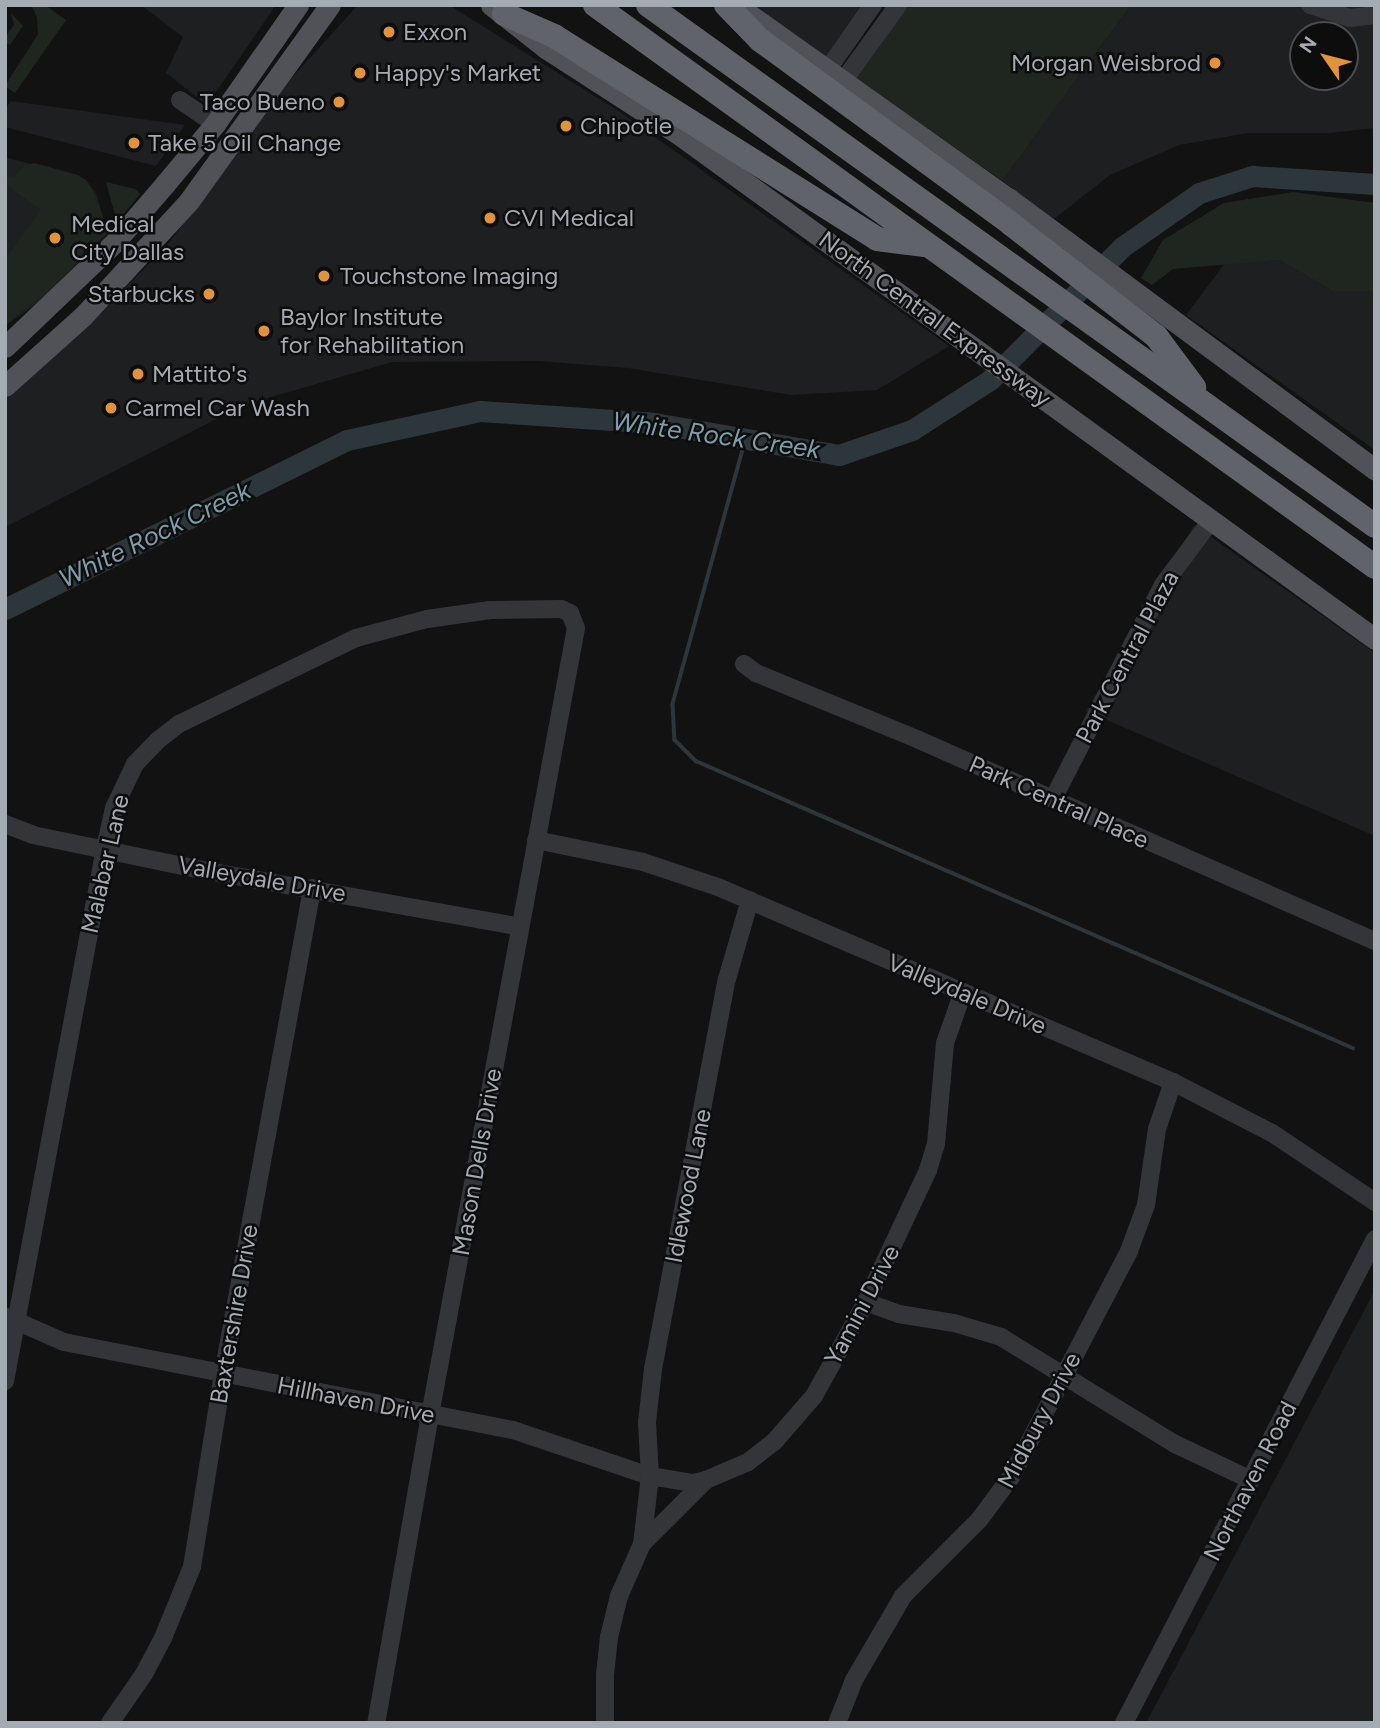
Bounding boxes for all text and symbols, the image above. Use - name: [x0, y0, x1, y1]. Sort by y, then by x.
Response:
- place label: Exxon: [403, 18, 467, 46]
- north arrow: [1289, 21, 1359, 91]
- marker: Exxon: [381, 24, 397, 40]
- text: N: [1294, 32, 1322, 57]
- place label: Morgan Weisbrod: [1011, 49, 1201, 77]
- marker: Morgan Weisbrod: [1207, 55, 1223, 71]
- place label: Happy's Market: [374, 59, 541, 87]
- marker: Happy's Market: [352, 65, 368, 81]
- place label: Taco Bueno: [200, 88, 325, 116]
- marker: Taco Bueno: [331, 94, 347, 110]
- place label: Chipotle: [580, 112, 672, 140]
- marker: Chipotle: [558, 118, 574, 134]
- place label: Take 5 Oil Change: [148, 129, 341, 157]
- marker: Take 5 Oil Change: [126, 135, 142, 151]
- place label: CVI Medical: [504, 204, 634, 232]
- place label: Medical City Dallas: [71, 210, 184, 266]
- marker: CVI Medical: [482, 210, 498, 226]
- street label: North Central Expressway: [813, 225, 1057, 413]
- marker: Medical City Dallas: [45, 228, 65, 248]
- place label: Touchstone Imaging: [340, 262, 558, 290]
- marker: Touchstone Imaging: [314, 266, 334, 286]
- place label: Starbucks: [88, 280, 195, 308]
- marker: Starbucks: [201, 286, 217, 302]
- place label: Baylor Institute for Rehabilitation: [280, 303, 464, 359]
- marker: Baylor Institute for Rehabilitation: [254, 321, 274, 341]
- place label: Mattito's: [152, 360, 247, 388]
- marker: Mattito's: [130, 366, 146, 382]
- place label: Carmel Car Wash: [125, 394, 310, 422]
- marker: Carmel Car Wash: [103, 400, 119, 416]
- water label: White Rock Creek: [610, 406, 822, 466]
- water label: White Rock Creek: [54, 475, 256, 595]
- street label: Park Central Plaza: [1069, 566, 1185, 748]
- street label: Park Central Place: [965, 749, 1153, 855]
- street label: Malabar Lane: [75, 792, 135, 936]
- street label: Valleydale Drive: [176, 850, 348, 908]
- street label: Valleydale Drive: [883, 948, 1051, 1040]
- street label: Mason Dells Drive: [446, 1066, 508, 1258]
- street label: Idlewood Lane: [659, 1107, 717, 1265]
- street label: Baxtershire Drive: [204, 1222, 264, 1406]
- street label: Yamini Drive: [818, 1240, 906, 1370]
- street label: Midbury Drive: [991, 1347, 1087, 1493]
- street label: Hillhaven Drive: [275, 1371, 437, 1429]
- street label: Northaven Road: [1197, 1396, 1303, 1566]

